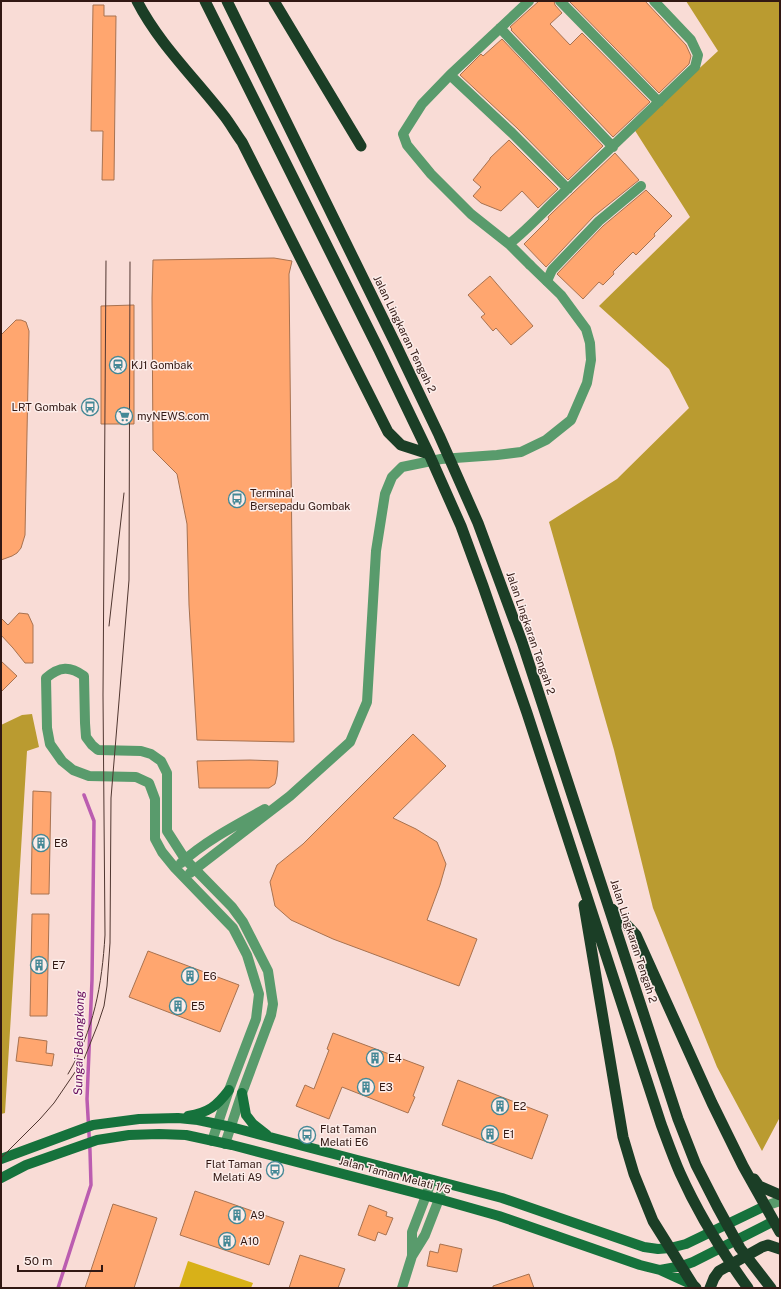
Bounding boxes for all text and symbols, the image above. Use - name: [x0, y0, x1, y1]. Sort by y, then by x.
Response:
- street label: Jalan Lingkaran Tengah 2: [371, 273, 439, 395]
- station icon: KJ1 Gombak: [108, 355, 128, 375]
- place label: KJ1 Gombak: [131, 359, 193, 371]
- bus stop icon: LRT Gombak: [80, 397, 100, 417]
- place label: LRT Gombak: [12, 401, 77, 413]
- supermarket icon: myNEWS.com: [114, 406, 134, 426]
- place label: myNEWS.com: [137, 410, 209, 422]
- place label: Terminal Bersepadu Gombak: [250, 487, 350, 512]
- bus stop icon: Terminal Bersepadu Gombak: [227, 489, 247, 509]
- street label: Jalan Lingkaran Tengah 2: [504, 570, 558, 696]
- building icon: E8: [31, 833, 51, 853]
- place label: E8: [54, 837, 68, 849]
- street label: Jalan Lingkaran Tengah 2: [608, 878, 660, 1005]
- building icon: E7: [29, 955, 49, 975]
- place label: E7: [52, 959, 66, 971]
- building icon: E6: [180, 966, 200, 986]
- place label: E6: [203, 970, 217, 982]
- water label: Sungai Belongkong: [71, 990, 87, 1096]
- building icon: E5: [168, 996, 188, 1016]
- place label: E5: [191, 1000, 205, 1012]
- building icon: E4: [365, 1048, 385, 1068]
- place label: E4: [388, 1052, 402, 1064]
- building icon: E3: [356, 1077, 376, 1097]
- place label: E3: [379, 1081, 393, 1093]
- building icon: E2: [490, 1096, 510, 1116]
- place label: E2: [513, 1100, 527, 1112]
- place label: Flat Taman Melati E6: [320, 1123, 377, 1148]
- building icon: E1: [480, 1124, 500, 1144]
- bus stop icon: Flat Taman Melati E6: [297, 1125, 317, 1145]
- place label: E1: [503, 1128, 514, 1140]
- street label: Jalan Taman Melati 1/5: [338, 1154, 452, 1196]
- place label: Flat Taman Melati A9: [206, 1158, 262, 1183]
- bus stop icon: Flat Taman Melati A9: [265, 1160, 285, 1180]
- building icon: A9: [227, 1205, 247, 1225]
- place label: A9: [250, 1209, 265, 1221]
- building icon: A10: [217, 1231, 237, 1251]
- place label: A10: [240, 1235, 259, 1247]
- scale bar: [18, 1247, 102, 1273]
- text: 50 m: [24, 1254, 52, 1268]

